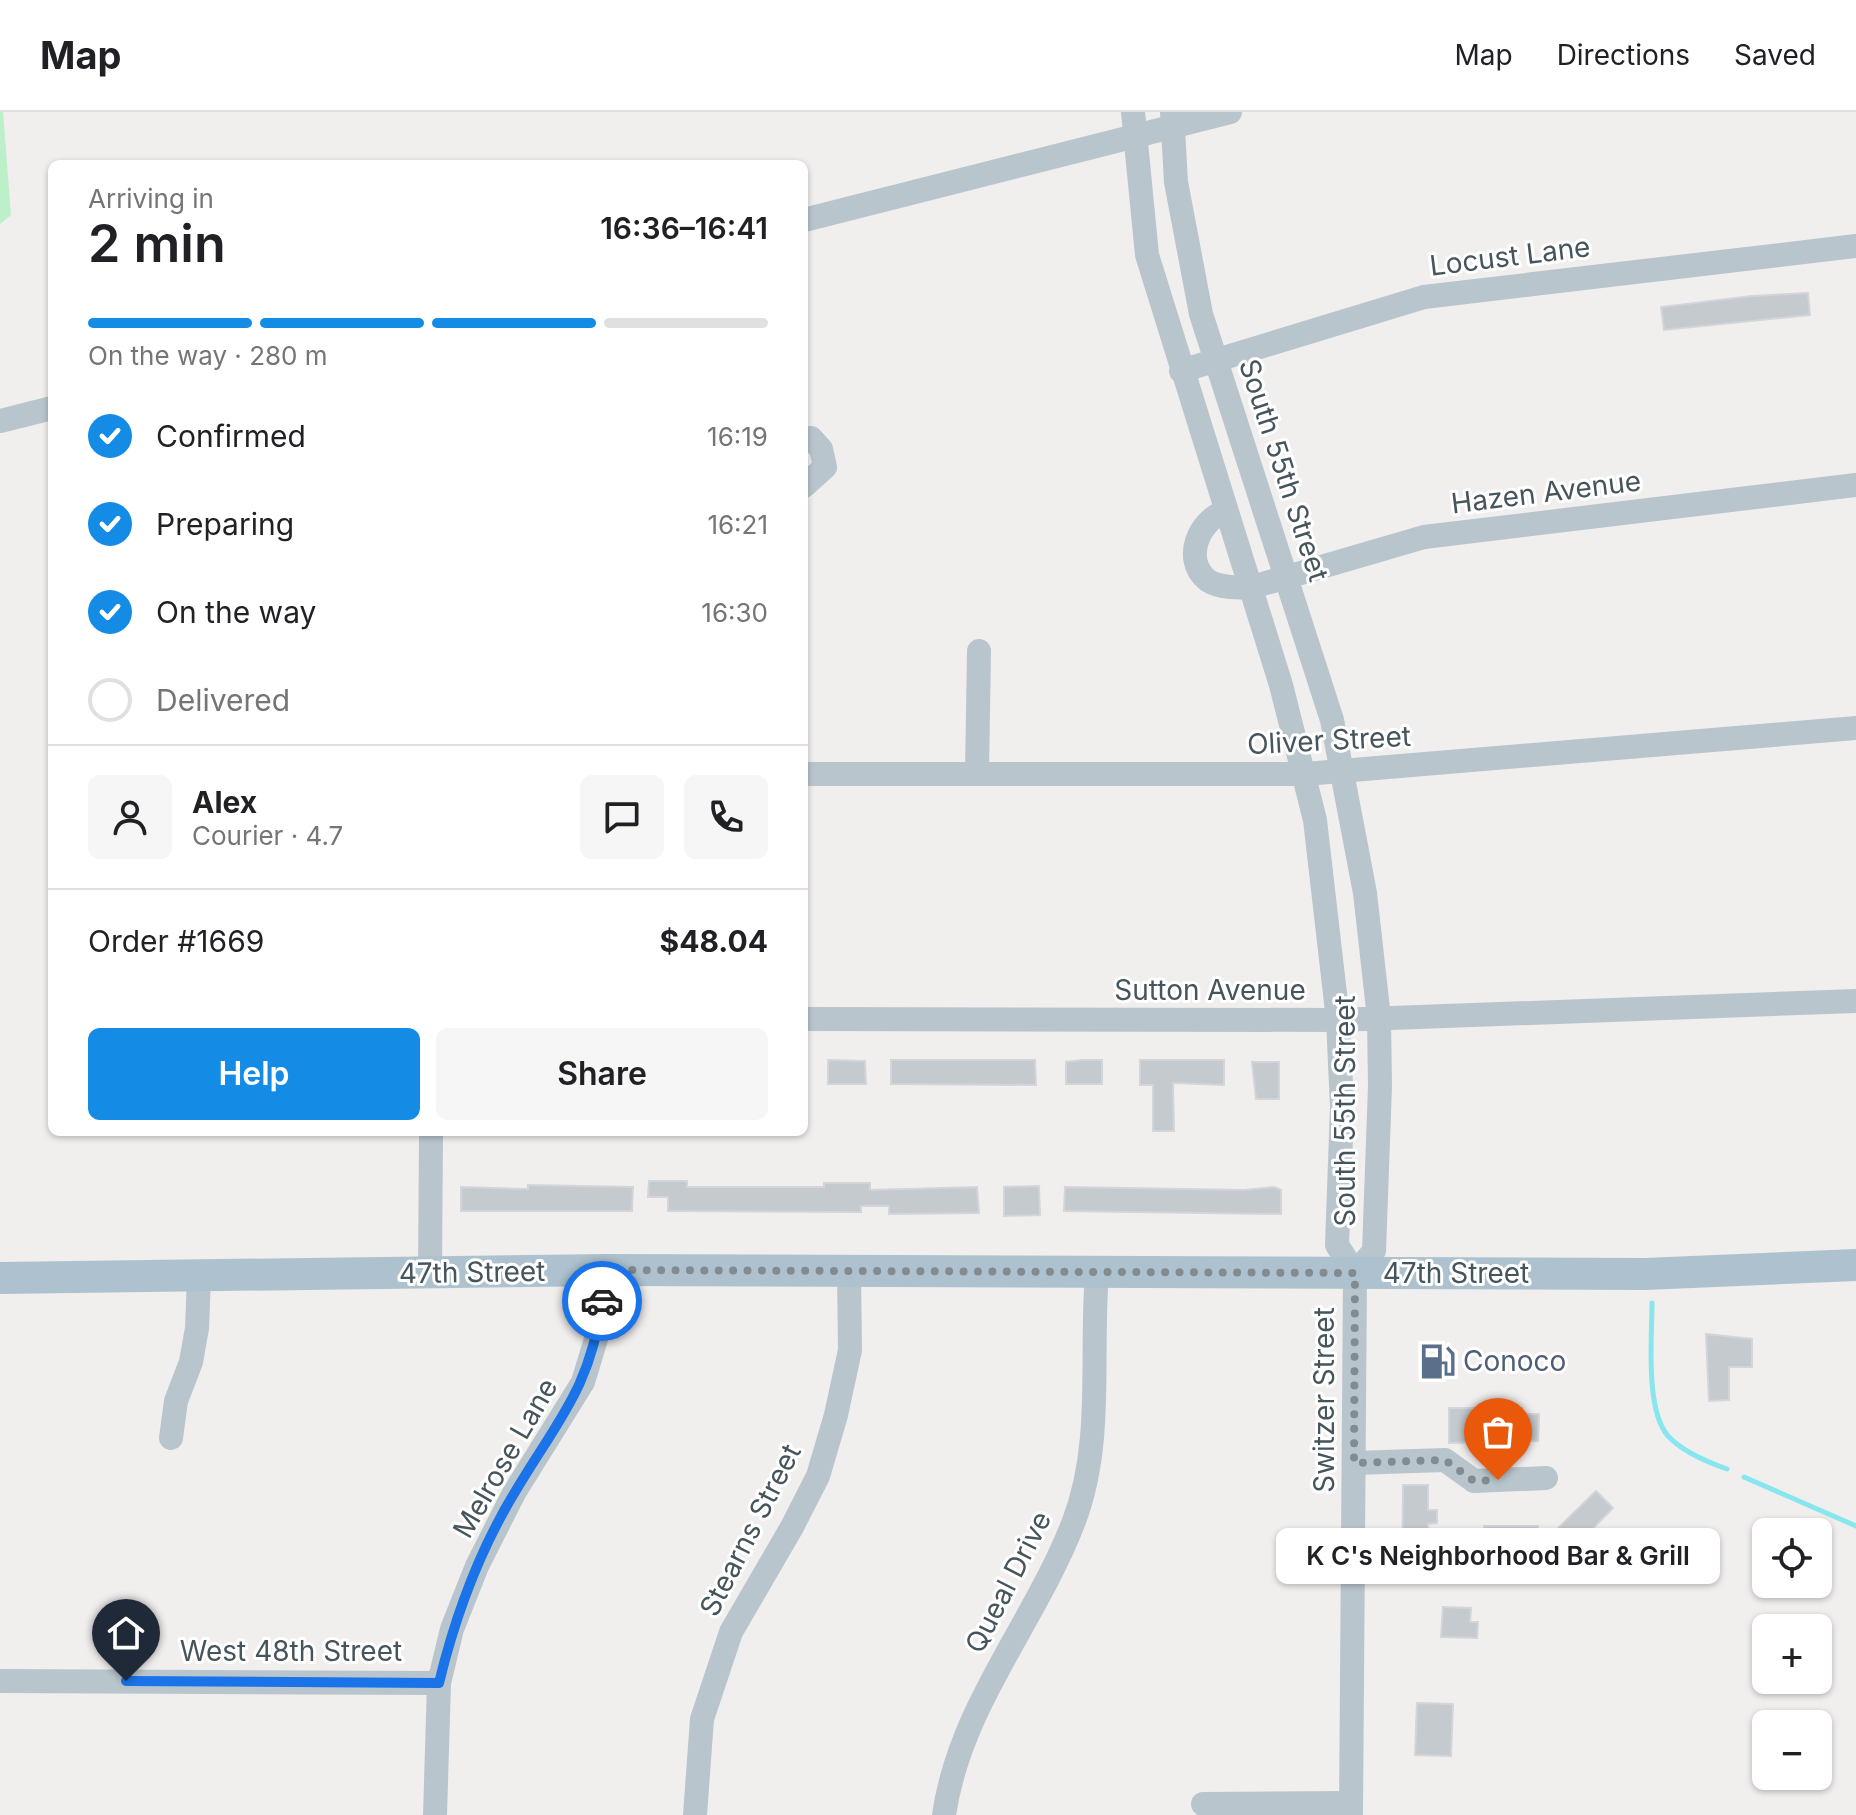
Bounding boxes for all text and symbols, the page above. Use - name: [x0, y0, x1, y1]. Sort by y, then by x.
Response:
- text: Map: [40, 32, 121, 78]
- text: Map: [1454, 38, 1513, 72]
- text: Directions: [1557, 38, 1690, 72]
- text: Saved: [1734, 38, 1816, 72]
- text: Arriving in: [88, 183, 214, 214]
- text: 16:36–16:41: [600, 210, 768, 246]
- text: 2 min: [88, 212, 226, 275]
- street label: Locust Lane: [1428, 229, 1592, 283]
- text: On the way · 280 m: [88, 340, 328, 371]
- street label: South 55th Street: [1232, 355, 1336, 585]
- icon: check: [88, 414, 132, 458]
- text: Confirmed: [156, 418, 306, 454]
- text: 16:19: [707, 421, 768, 452]
- street label: Hazen Avenue: [1449, 464, 1643, 520]
- icon: check: [88, 502, 132, 546]
- text: Preparing: [156, 506, 294, 542]
- text: 16:21: [707, 509, 768, 540]
- icon: check: [88, 590, 132, 634]
- text: On the way: [156, 594, 316, 630]
- text: 16:30: [701, 597, 768, 628]
- text: Delivered: [156, 682, 290, 718]
- street label: Oliver Street: [1246, 719, 1412, 761]
- button: person: [88, 775, 172, 859]
- button: chat: [580, 775, 664, 859]
- button: phone: [684, 775, 768, 859]
- text: Alex: [192, 784, 257, 820]
- text: Courier · 4.7: [192, 820, 343, 851]
- text: Order #1669: [88, 923, 264, 959]
- text: $48.04: [660, 923, 768, 959]
- street label: Sutton Avenue: [1114, 973, 1306, 1007]
- street label: South 55th Street: [1328, 995, 1362, 1227]
- button: Help: [88, 1028, 420, 1120]
- button: Share: [436, 1028, 768, 1120]
- street label: 47th Street: [398, 1254, 546, 1290]
- street label: 47th Street: [1383, 1256, 1529, 1290]
- courier: [562, 1261, 642, 1341]
- icon: car: [580, 1279, 624, 1323]
- street label: Switzer Street: [1307, 1307, 1341, 1493]
- fuel station icon: Conoco: [1418, 1342, 1456, 1380]
- place label: Conoco: [1463, 1344, 1566, 1378]
- street label: Melrose Lane: [446, 1372, 564, 1544]
- pin: [1464, 1398, 1532, 1480]
- icon: bag: [1476, 1410, 1520, 1454]
- street label: Stearns Street: [692, 1438, 808, 1622]
- street label: Queal Drive: [958, 1505, 1058, 1659]
- map controls: [1752, 1518, 1832, 1790]
- button: locate: [1752, 1518, 1832, 1598]
- callout: K C's Neighborhood Bar & Grill: [1276, 1528, 1720, 1584]
- text: K C's Neighborhood Bar & Grill: [1306, 1540, 1690, 1571]
- pin: [92, 1599, 160, 1681]
- icon: home: [104, 1611, 148, 1655]
- button: +: [1752, 1614, 1832, 1694]
- street label: West 48th Street: [180, 1634, 402, 1668]
- button: −: [1752, 1710, 1832, 1790]

